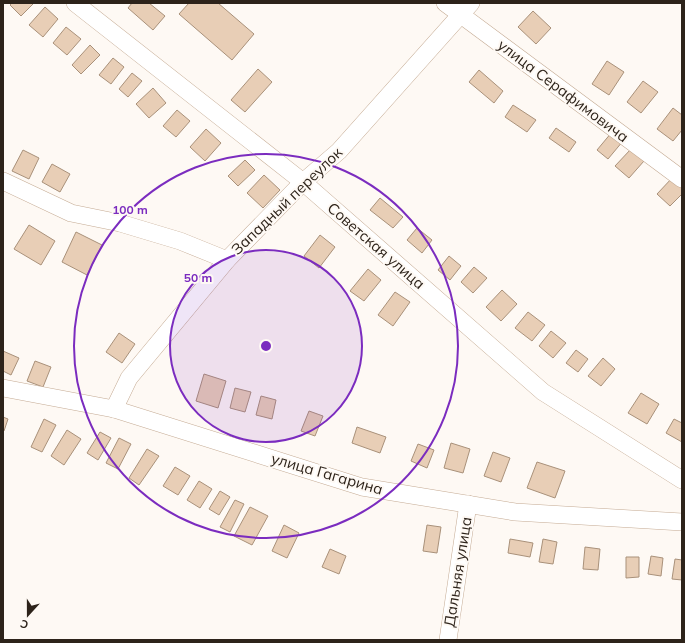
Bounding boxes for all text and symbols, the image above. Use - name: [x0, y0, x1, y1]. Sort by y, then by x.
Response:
- street label: улица Серафимовича: [494, 35, 633, 146]
- street label: Западный переулок: [227, 142, 347, 259]
- street label: Советская улица: [324, 198, 429, 293]
- text: 100 m: [112, 202, 148, 217]
- text: 50 m: [184, 270, 212, 285]
- centre of rings: [259, 339, 273, 353]
- street label: улица Гагарина: [269, 449, 385, 499]
- street label: Дальняя улица: [439, 515, 476, 628]
- north arrow: [8, 595, 48, 635]
- text: С: [18, 616, 30, 632]

